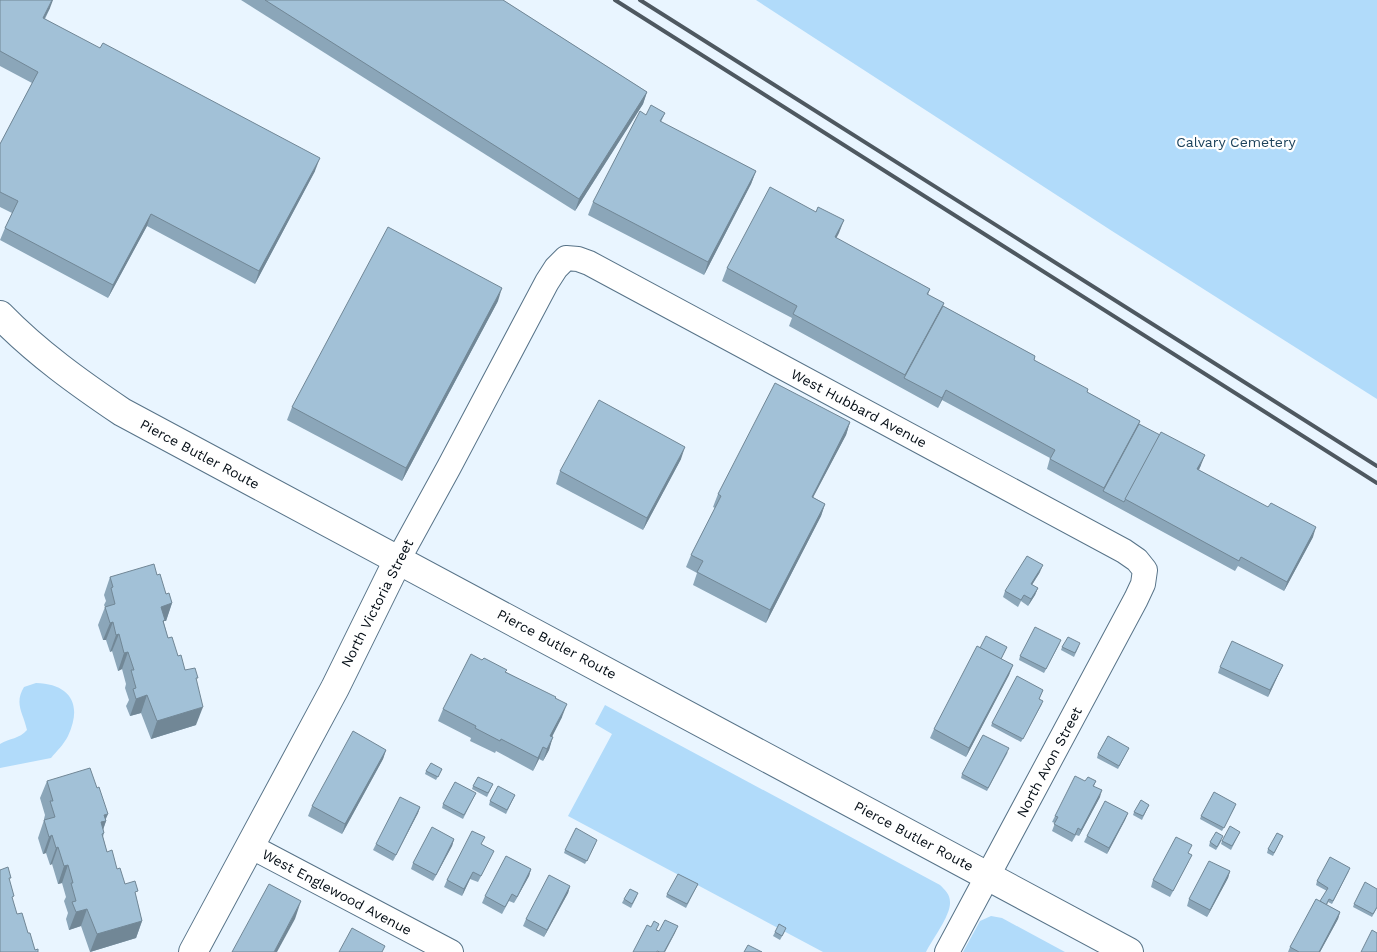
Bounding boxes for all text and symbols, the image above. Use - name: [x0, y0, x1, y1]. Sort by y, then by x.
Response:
- park label: Calvary Cemetery: [1176, 134, 1297, 150]
- street label: West Hubbard Avenue: [788, 365, 930, 451]
- street label: Pierce Butler Route: [138, 416, 262, 492]
- street label: North Victoria Street: [338, 536, 416, 670]
- street label: Pierce Butler Route: [495, 606, 619, 682]
- street label: North Avon Street: [1013, 704, 1085, 820]
- street label: Pierce Butler Route: [852, 798, 976, 874]
- street label: West Englewood Avenue: [259, 846, 415, 938]

